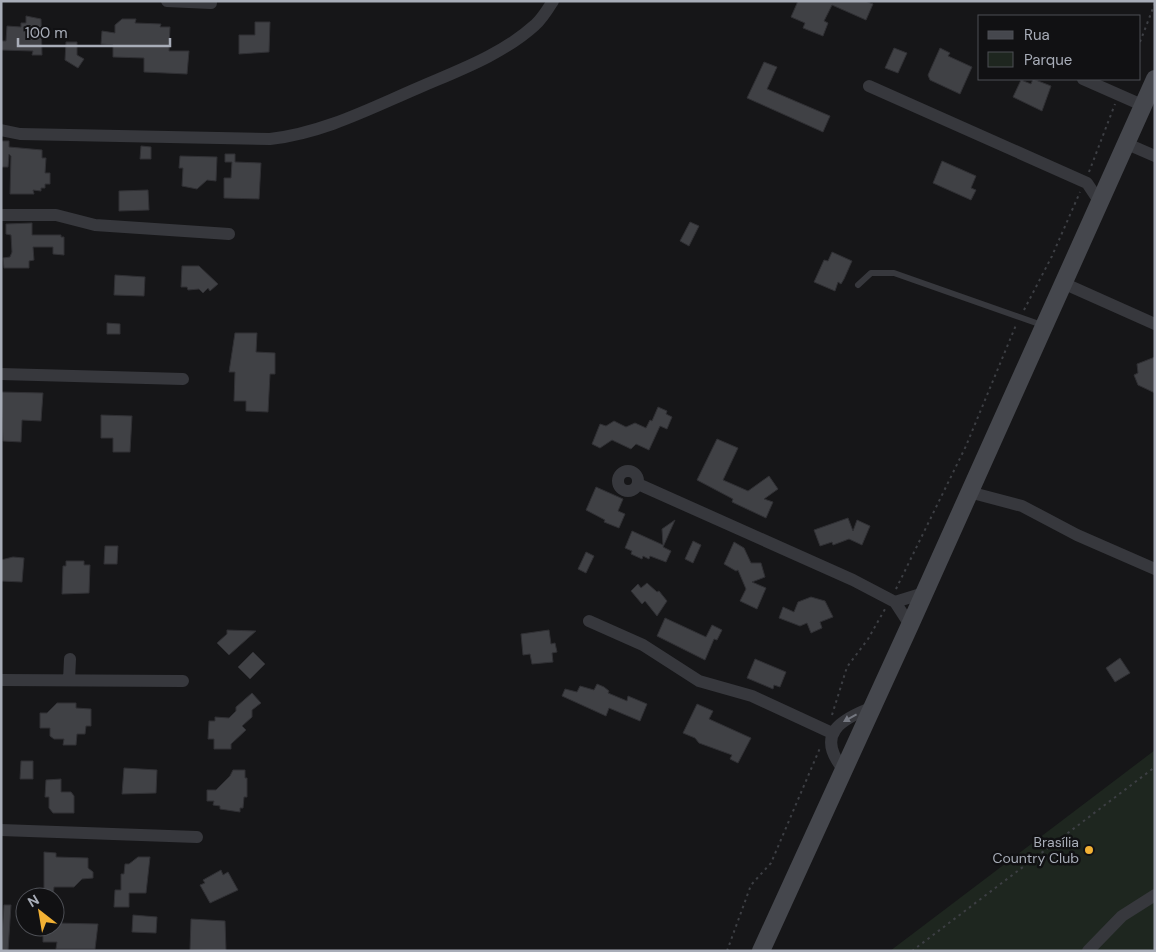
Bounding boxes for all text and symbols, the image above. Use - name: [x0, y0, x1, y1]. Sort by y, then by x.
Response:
- scale bar: [18, 15, 170, 47]
- legend: [978, 15, 1141, 80]
- text: 100 m: [25, 23, 68, 43]
- text: Rua: [1024, 25, 1050, 45]
- text: Parque: [1024, 50, 1072, 70]
- one-way arrow: [844, 713, 857, 722]
- place label: Brasília Country Club: [992, 833, 1079, 867]
- marker: Brasília Country Club: [1083, 844, 1095, 856]
- north arrow: [15, 887, 65, 937]
- text: N: [24, 891, 42, 911]

